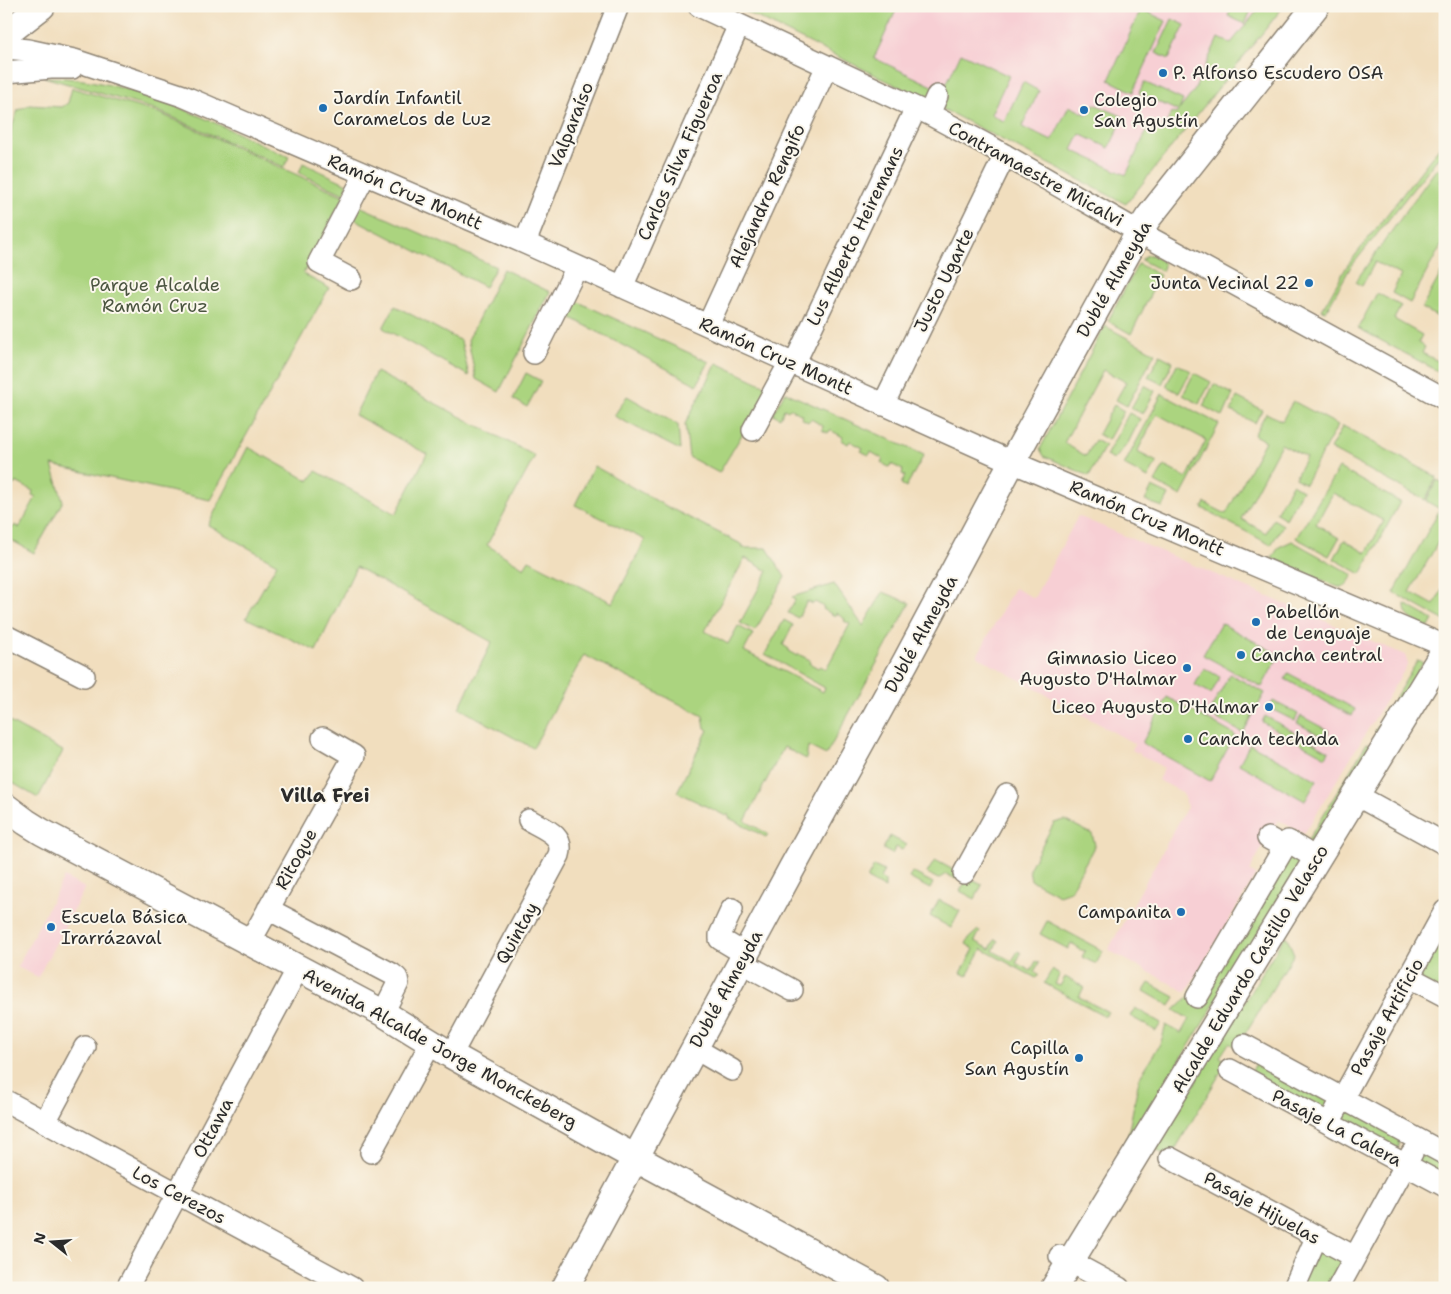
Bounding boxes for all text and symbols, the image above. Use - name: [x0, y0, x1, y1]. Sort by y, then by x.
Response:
- place label: P. Alfonso Escudero OSA: [1173, 61, 1384, 85]
- marker: P. Alfonso Escudero OSA: [1157, 67, 1169, 79]
- street label: Carlos Silva Figueroa: [632, 68, 728, 244]
- street label: Valparaíso: [543, 78, 599, 172]
- place label: Jardín Infantil CarameLos de Luz: [333, 86, 491, 131]
- place label: Colegio San Agustín: [1094, 88, 1198, 133]
- marker: Jardín Infantil CarameLos de Luz: [317, 102, 329, 114]
- marker: Colegio San Agustín: [1078, 104, 1090, 116]
- street label: Contramaestre Micalvi: [944, 116, 1128, 232]
- street label: Alejandro Rengifo: [723, 120, 811, 272]
- street label: Lus Alberto Heiremans: [801, 142, 909, 330]
- street label: Ramón Cruz Montt: [324, 148, 486, 236]
- street label: Dublé Almeyda: [1071, 216, 1157, 342]
- street label: Justo Ugarte: [908, 224, 980, 336]
- place label: Junta Vecinal 22: [1150, 271, 1299, 295]
- park label: Parque Alcalde Ramón Cruz: [90, 273, 220, 318]
- marker: Junta Vecinal 22: [1303, 277, 1315, 289]
- street label: Ramón Cruz Montt: [695, 311, 857, 401]
- street label: Ramón Cruz Montt: [1066, 474, 1228, 562]
- street label: Dublé Almeyda: [879, 571, 963, 697]
- place label: Pabellón de Lenguaje: [1266, 600, 1371, 645]
- marker: Pabellón de Lenguaje: [1250, 616, 1262, 628]
- place label: Cancha central: [1251, 643, 1383, 667]
- place label: Gimnasio Liceo Augusto D'Halmar: [1019, 646, 1177, 691]
- marker: Cancha central: [1235, 649, 1247, 661]
- marker: Gimnasio Liceo Augusto D'Halmar: [1181, 662, 1193, 674]
- place label: Liceo Augusto D'Halmar: [1051, 695, 1259, 719]
- marker: Liceo Augusto D'Halmar: [1263, 701, 1275, 713]
- place label: Cancha techada: [1198, 727, 1339, 751]
- marker: Cancha techada: [1182, 733, 1194, 745]
- district label: Villa Frei: [281, 783, 369, 808]
- street label: Ritoque: [269, 824, 323, 894]
- street label: Alcalde Eduardo Castillo Velasco: [1166, 840, 1334, 1098]
- street label: Quintay: [490, 898, 544, 968]
- place label: Campanita: [1078, 900, 1171, 924]
- place label: Escuela Básica Irarrázaval: [61, 905, 187, 950]
- marker: Campanita: [1175, 906, 1187, 918]
- marker: Escuela Básica Irarrázaval: [45, 921, 57, 933]
- street label: Dublé Almeyda: [684, 926, 768, 1052]
- street label: Pasaje Artificio: [1345, 954, 1429, 1080]
- street label: Avenida Alcalde Jorge Monckeberg: [298, 962, 582, 1134]
- place label: Capilla San Agustín: [965, 1036, 1069, 1081]
- marker: Capilla San Agustín: [1073, 1052, 1085, 1064]
- street label: Pasaje La Calera: [1268, 1084, 1406, 1172]
- street label: Ottawa: [187, 1094, 239, 1162]
- street label: Los Cerezos: [128, 1160, 230, 1230]
- street label: Pasaje Hijuelas: [1199, 1166, 1325, 1250]
- north arrow: [28, 1216, 78, 1266]
- text: N: [29, 1230, 50, 1246]

